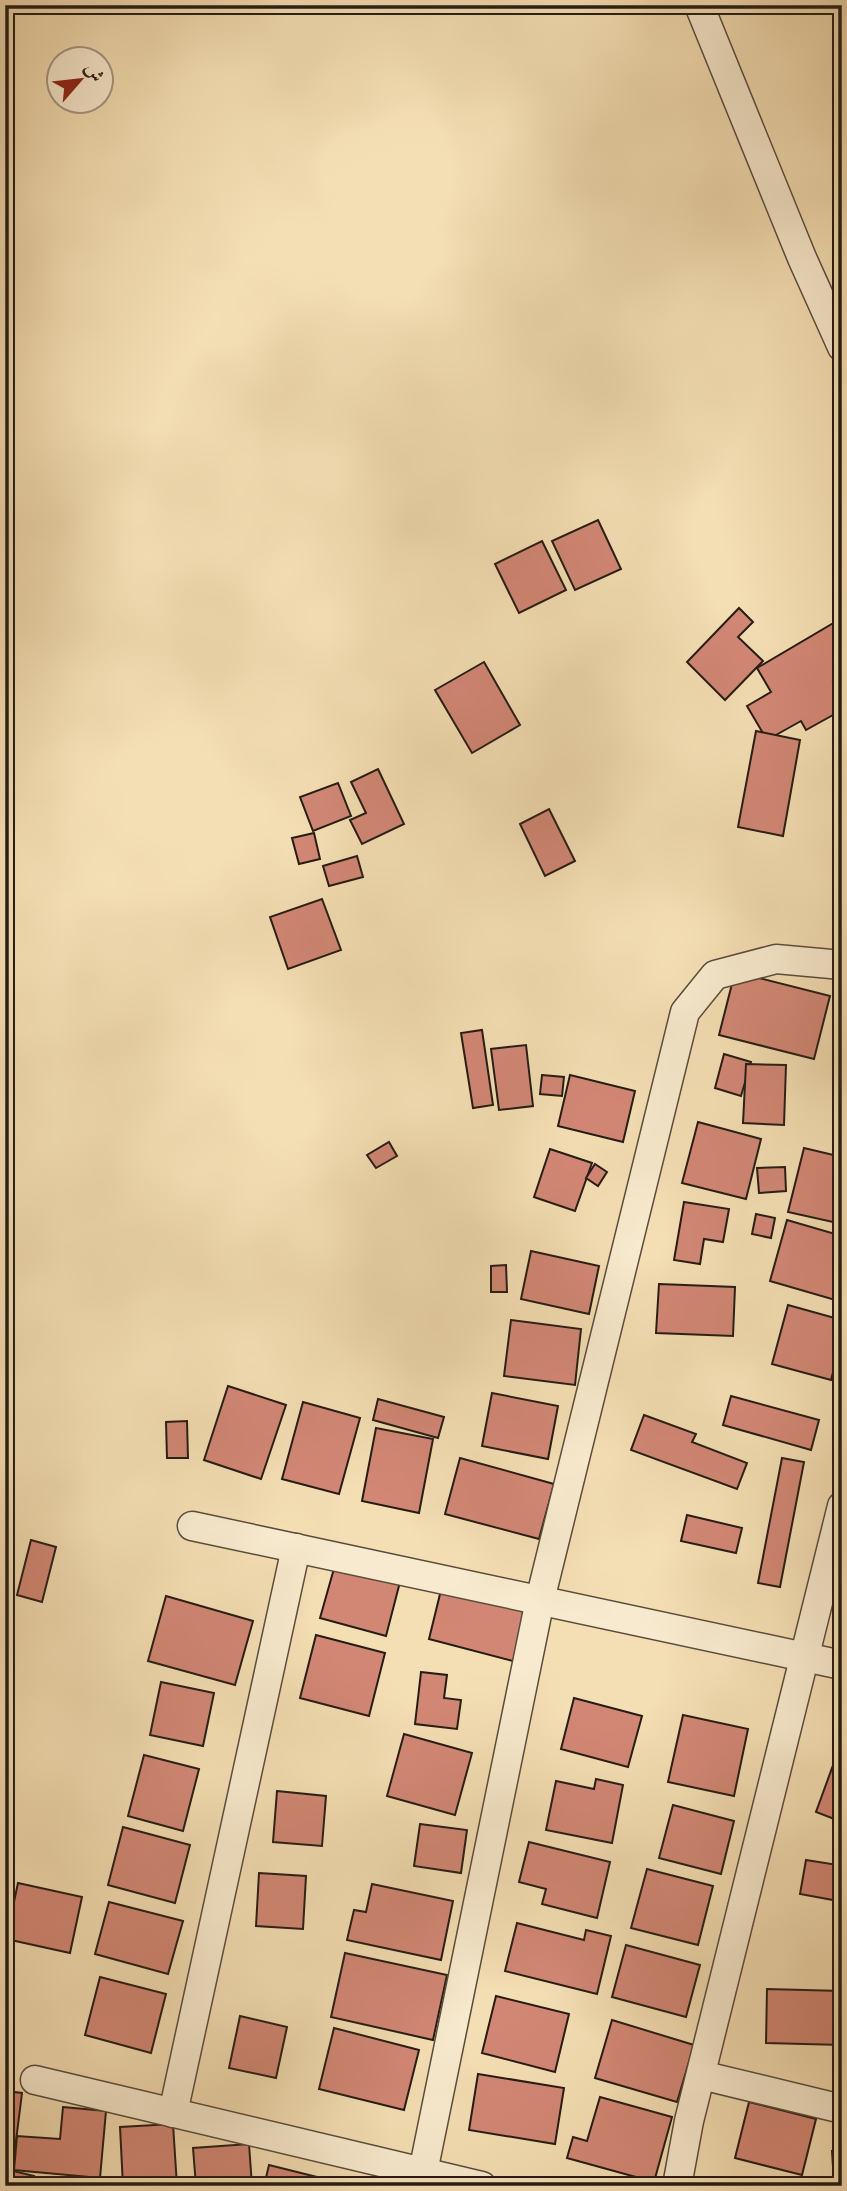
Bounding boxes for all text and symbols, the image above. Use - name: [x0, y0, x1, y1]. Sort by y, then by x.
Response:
- north arrow: [46, 46, 116, 116]
- text: ش: [79, 58, 110, 86]

